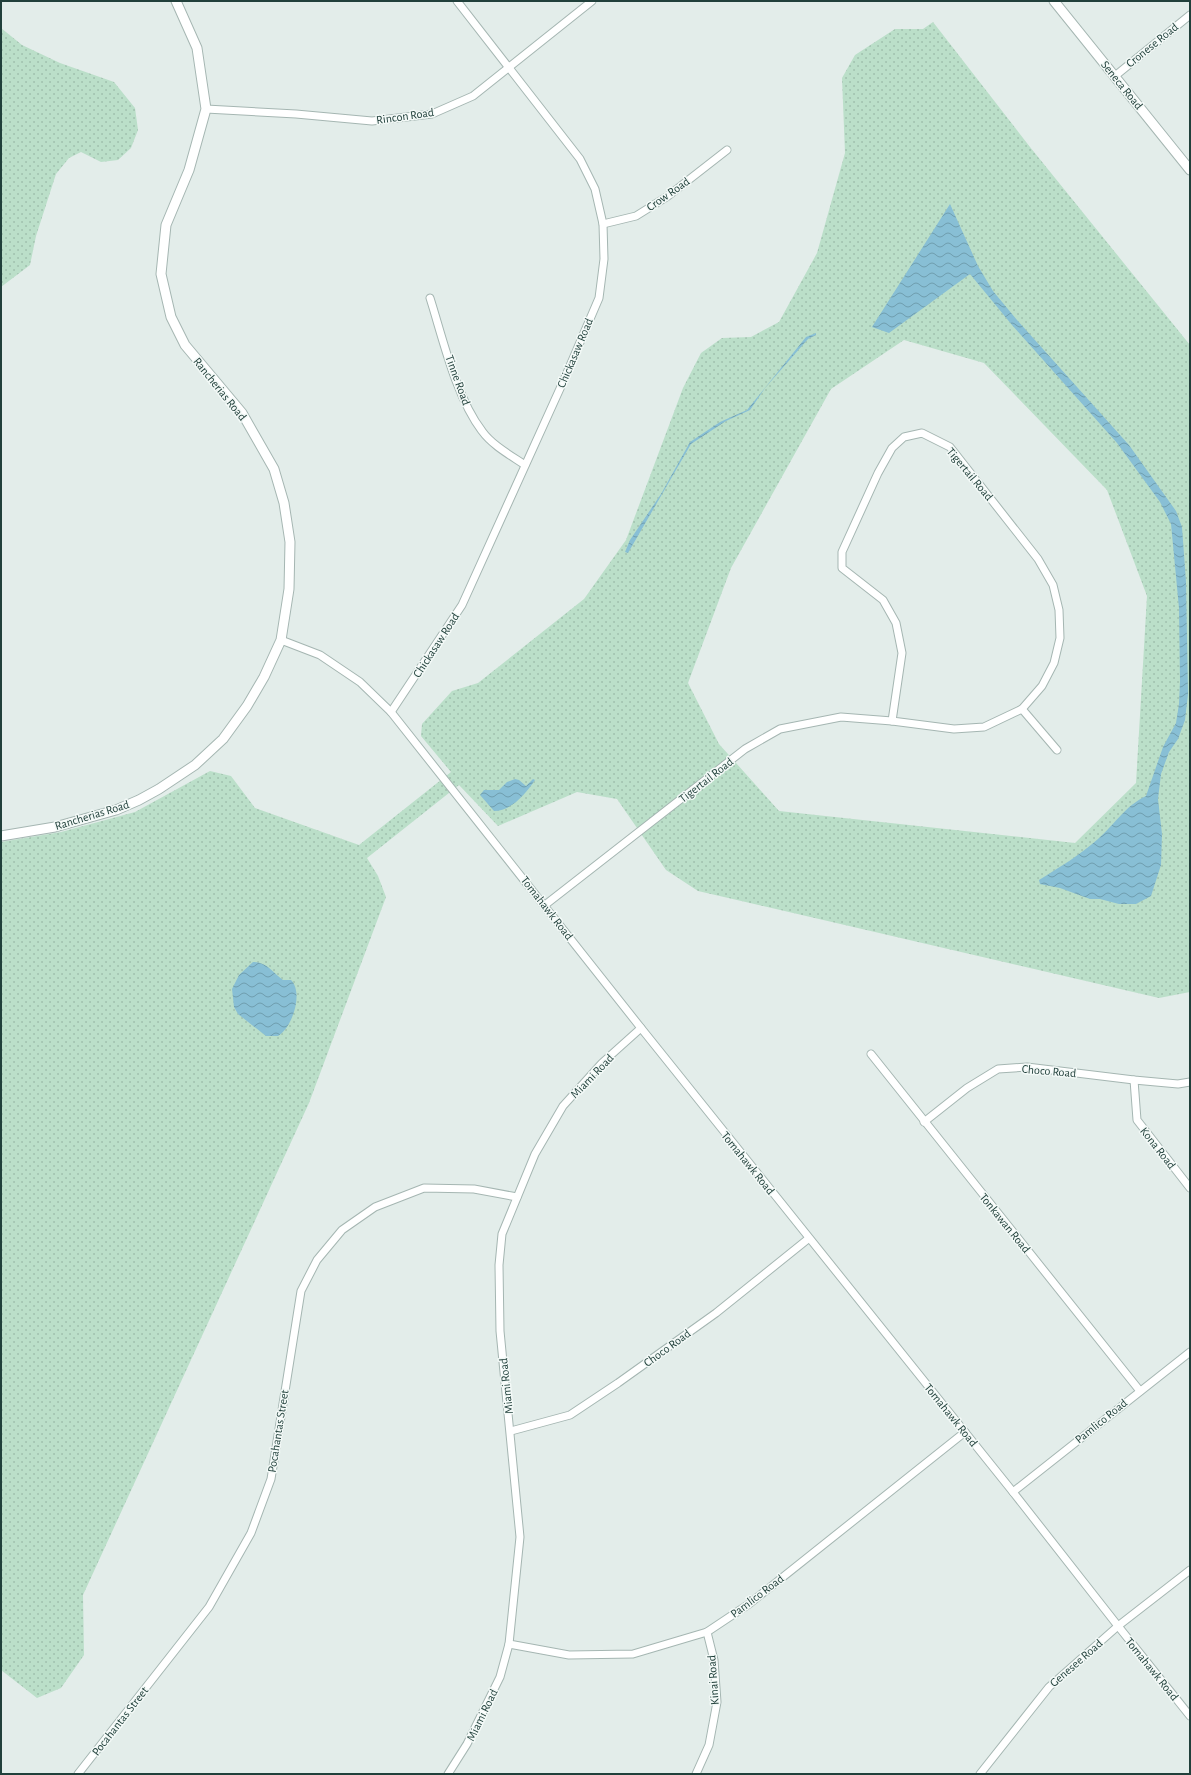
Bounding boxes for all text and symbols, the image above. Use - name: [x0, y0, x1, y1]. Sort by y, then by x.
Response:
- street label: Cronese Road: [1124, 20, 1180, 70]
- street label: Seneca Road: [1099, 58, 1145, 112]
- street label: Rincon Road: [375, 106, 435, 126]
- street label: Crow Road: [644, 175, 692, 213]
- street label: Chickasaw Road: [555, 316, 595, 390]
- street label: Tinne Road: [443, 353, 473, 407]
- street label: Rancherias Road: [191, 355, 249, 423]
- street label: Tigertail Road: [944, 445, 996, 503]
- street label: Chickasaw Road: [411, 610, 461, 680]
- street label: Tigertail Road: [677, 755, 735, 805]
- street label: Rancherias Road: [53, 798, 131, 832]
- street label: Tomahawk Road: [519, 874, 575, 942]
- street label: Miami Road: [568, 1052, 616, 1100]
- street label: Choco Road: [1021, 1063, 1077, 1079]
- street label: Kona Road: [1138, 1125, 1178, 1171]
- street label: Tomahawk Road: [719, 1129, 777, 1197]
- street label: Tonkawan Road: [977, 1191, 1033, 1255]
- street label: Choco Road: [641, 1327, 693, 1369]
- street label: Miami Road: [497, 1357, 515, 1415]
- street label: Tomahawk Road: [922, 1381, 980, 1449]
- street label: Pocahantas Street: [266, 1389, 290, 1473]
- street label: Pamlico Road: [1073, 1396, 1129, 1446]
- street label: Pamlico Road: [728, 1572, 786, 1620]
- street label: Tomahawk Road: [1123, 1635, 1181, 1703]
- street label: Genesee Road: [1047, 1637, 1105, 1689]
- street label: Kinai Road: [705, 1655, 721, 1705]
- street label: Pocahantas Street: [90, 1684, 151, 1758]
- street label: Miami Road: [464, 1687, 500, 1743]

